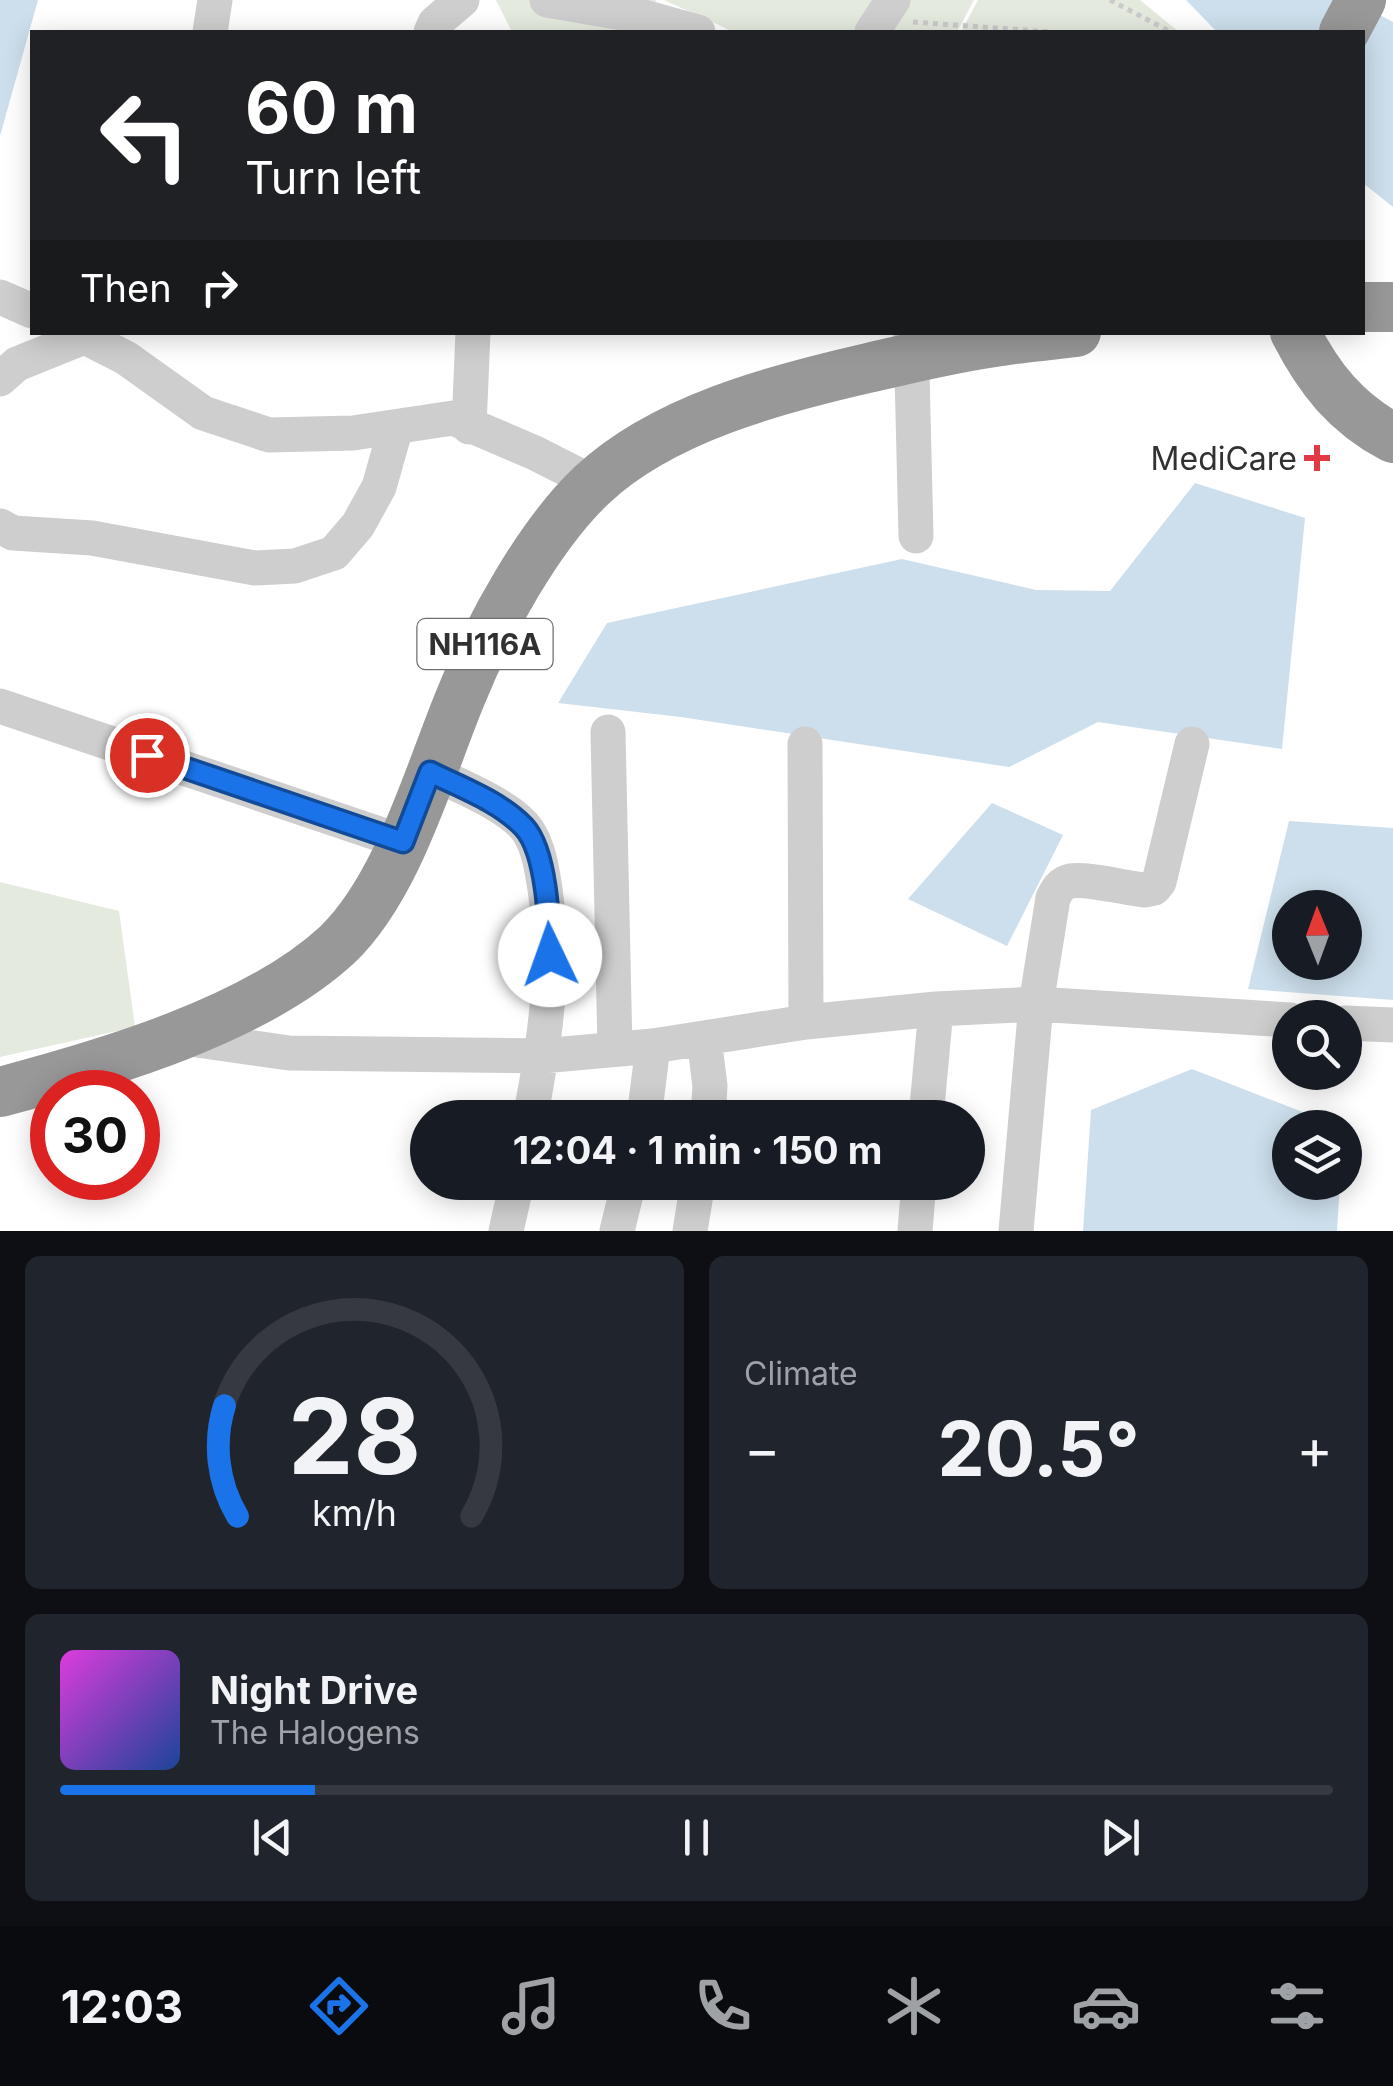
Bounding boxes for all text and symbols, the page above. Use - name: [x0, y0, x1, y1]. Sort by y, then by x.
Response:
- text: 60 m: [245, 65, 418, 150]
- icon: left: [80, 70, 210, 200]
- text: Turn left: [245, 150, 421, 205]
- icon: right: [192, 260, 247, 315]
- text: Then: [80, 265, 172, 311]
- place label: MediCare: [1151, 439, 1297, 478]
- marker: MediCare: [1306, 447, 1328, 469]
- road number: NH116A: [418, 619, 552, 669]
- pin: [105, 713, 190, 798]
- icon: arrive: [120, 728, 175, 783]
- north arrow: [1272, 890, 1362, 980]
- map controls: [1272, 890, 1362, 1200]
- position arrow: [498, 903, 602, 1007]
- button: search: [1272, 1000, 1362, 1090]
- speed limit sign: 30: [30, 1070, 160, 1200]
- button: layers: [1272, 1110, 1362, 1200]
- text: 12:04 · 1 min · 150 m: [513, 1127, 882, 1173]
- text: Climate: [744, 1354, 858, 1393]
- text: 28: [288, 1373, 421, 1499]
- text: 20.5°: [937, 1403, 1140, 1494]
- text: −: [744, 1416, 780, 1482]
- text: +: [1297, 1416, 1333, 1482]
- text: km/h: [312, 1491, 397, 1535]
- text: Night Drive: [210, 1667, 418, 1713]
- text: The Halogens: [210, 1713, 420, 1752]
- icon: previous: [245, 1810, 300, 1865]
- icon: pause: [669, 1810, 724, 1865]
- icon: next: [1093, 1810, 1148, 1865]
- icon: directions: [304, 1971, 374, 2041]
- icon: music: [496, 1971, 566, 2041]
- icon: phone: [688, 1971, 758, 2041]
- icon: climate: [879, 1971, 949, 2041]
- icon: car: [1071, 1971, 1141, 2041]
- icon: filters: [1262, 1971, 1332, 2041]
- text: 12:03: [61, 1979, 183, 2034]

